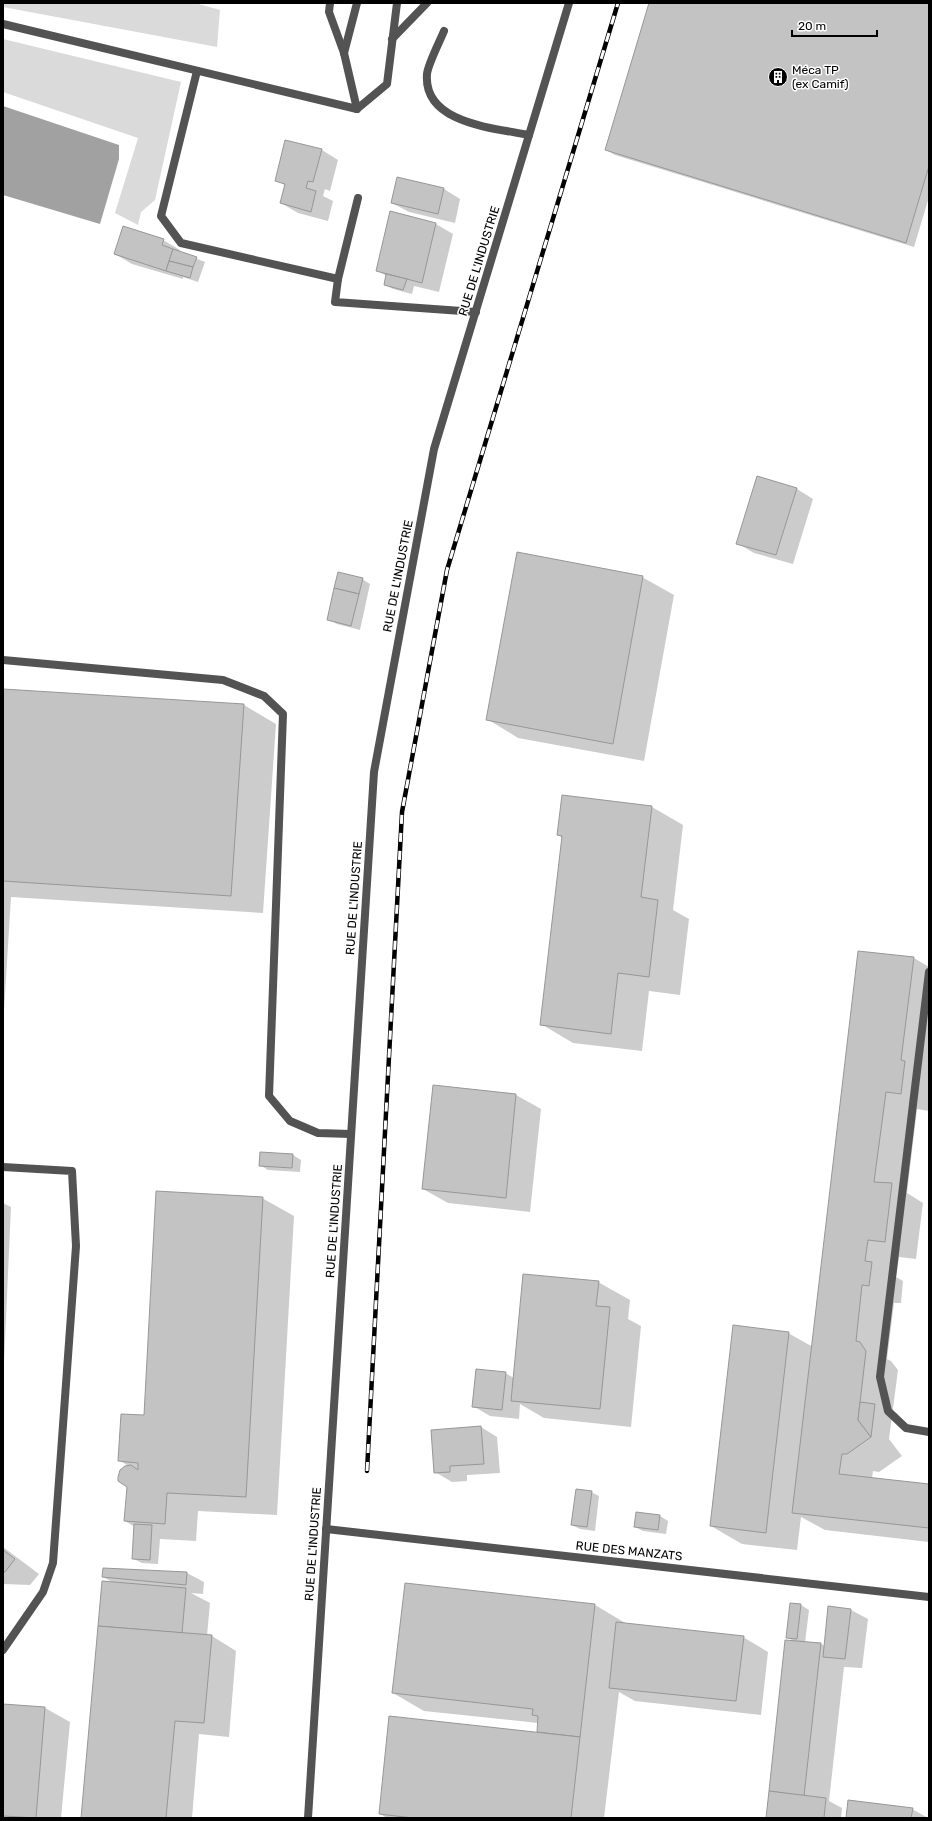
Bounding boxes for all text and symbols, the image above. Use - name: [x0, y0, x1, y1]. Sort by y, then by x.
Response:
- scale bar: [792, 12, 877, 38]
- text: 20 m: [798, 19, 826, 33]
- place label: Méca TP (ex Camif): [792, 63, 849, 91]
- building icon: Méca TP (ex Camif): [767, 66, 789, 88]
- street label: RUE DE L'INDUSTRIE: [456, 204, 502, 318]
- street label: RUE DE L'INDUSTRIE: [380, 519, 416, 633]
- street label: RUE DE L'INDUSTRIE: [343, 841, 365, 955]
- street label: RUE DE L'INDUSTRIE: [323, 1164, 345, 1278]
- street label: RUE DE L'INDUSTRIE: [302, 1487, 324, 1601]
- street label: RUE DES MANZATS: [575, 1538, 683, 1564]

